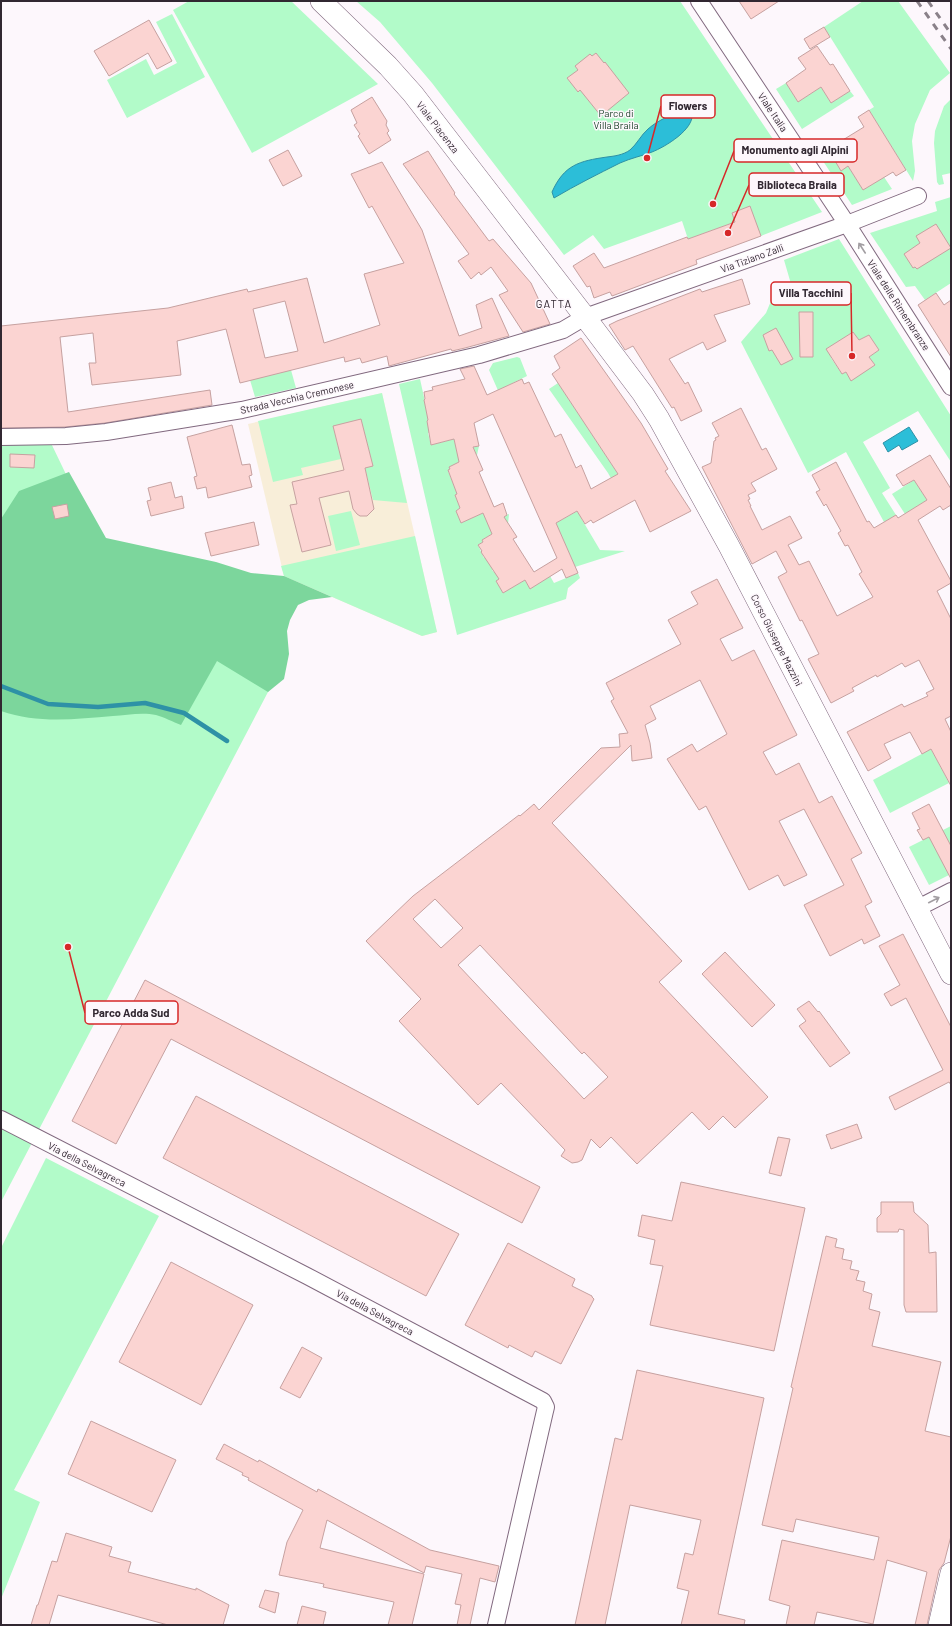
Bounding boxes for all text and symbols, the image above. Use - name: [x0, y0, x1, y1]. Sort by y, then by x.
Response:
- street label: Viale Italia: [756, 90, 790, 134]
- callout: Flowers: [661, 95, 715, 118]
- street label: Viale Piacenza: [414, 99, 462, 155]
- text: Flowers: [669, 99, 708, 112]
- park label: Parco di Villa Braila: [593, 107, 639, 131]
- callout: Monumento agli Alpini: [734, 139, 857, 162]
- text: Monumento agli Alpini: [741, 143, 849, 156]
- callout: Biblioteca Braila: [749, 173, 844, 196]
- text: Biblioteca Braila: [757, 178, 837, 191]
- street label: Via Tiziano Zalli: [719, 241, 785, 275]
- one-way arrow: [858, 242, 866, 253]
- street label: Viale delle Rimembranze: [865, 257, 933, 353]
- callout: Villa Tacchini: [771, 282, 851, 305]
- text: Villa Tacchini: [779, 286, 843, 299]
- district label: GATTA: [536, 297, 572, 310]
- street label: Strada Vecchia Cremonese: [239, 378, 355, 416]
- street label: Corso Giuseppe Mazzini: [749, 592, 805, 688]
- one-way arrow: [927, 895, 939, 903]
- callout: Parco Adda Sud: [85, 1001, 178, 1024]
- text: Parco Adda Sud: [93, 1006, 169, 1019]
- street label: Via della Selvagreca: [46, 1139, 128, 1189]
- street label: Via della Selvagreca: [334, 1287, 416, 1337]

